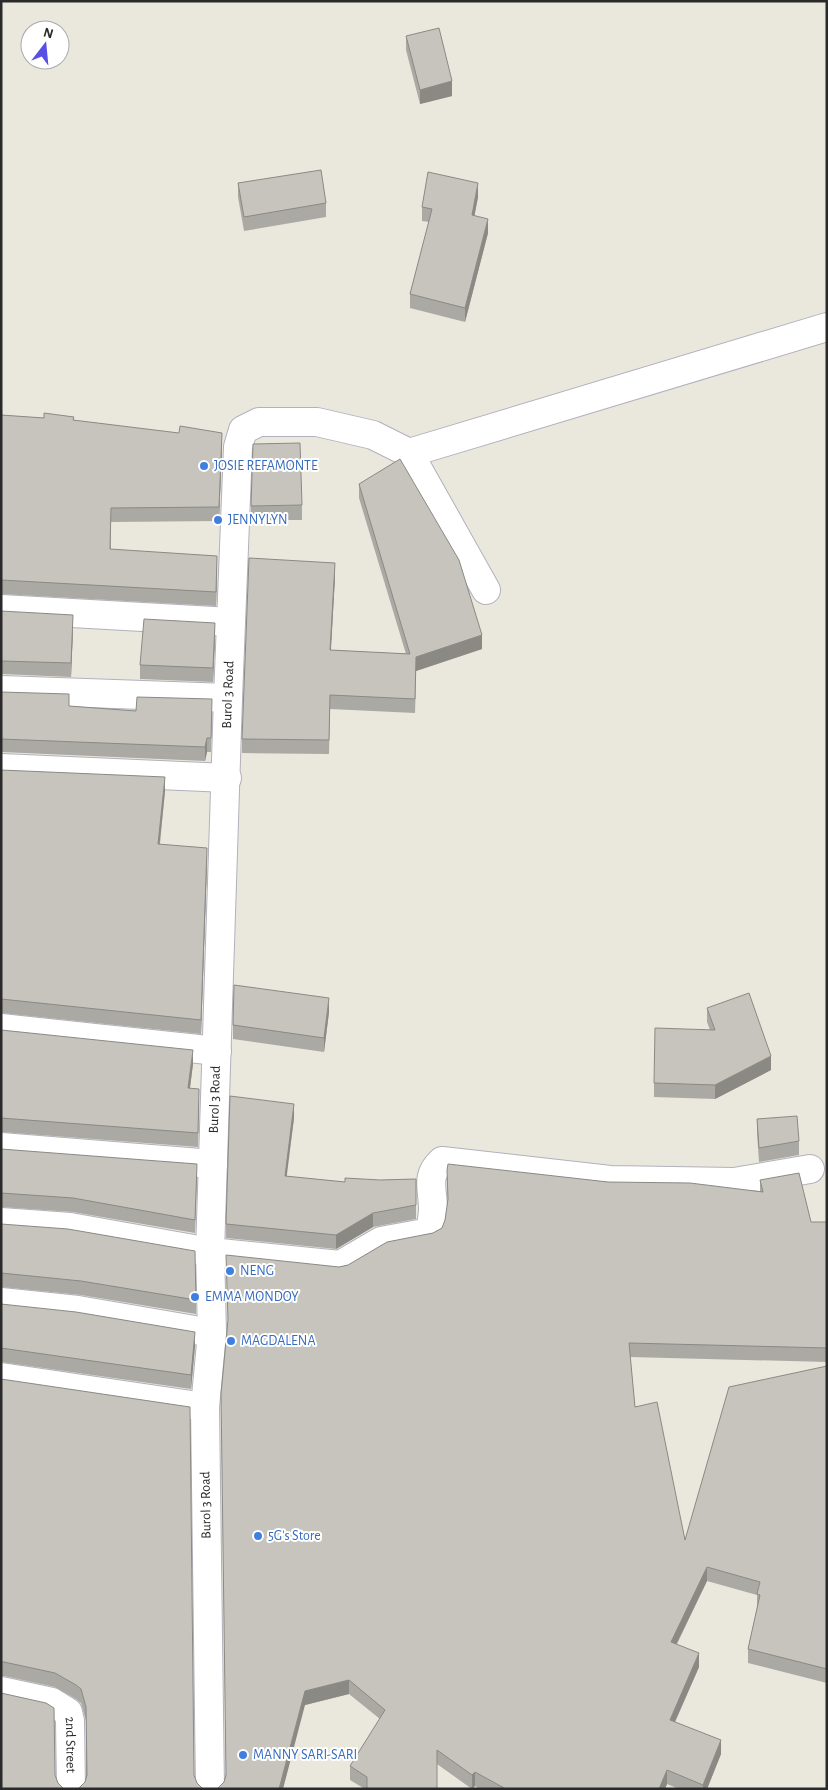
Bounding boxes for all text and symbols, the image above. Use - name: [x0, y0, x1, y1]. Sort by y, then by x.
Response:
- north arrow: [20, 20, 70, 70]
- text: N: [42, 25, 55, 42]
- place label: JOSIE REFAMONTE: [214, 459, 318, 473]
- marker: JOSIE REFAMONTE: [198, 460, 210, 472]
- place label: JENNYLYN: [228, 513, 288, 527]
- marker: JENNYLYN: [212, 514, 224, 526]
- street label: Burol 3 Road: [220, 661, 236, 729]
- street label: Burol 3 Road: [207, 1065, 223, 1134]
- place label: NENG: [240, 1264, 274, 1278]
- marker: NENG: [224, 1265, 236, 1277]
- place label: EMMA MONDOY: [205, 1290, 299, 1304]
- marker: EMMA MONDOY: [189, 1291, 201, 1303]
- place label: MAGDALENA: [241, 1334, 316, 1348]
- marker: MAGDALENA: [225, 1335, 237, 1347]
- street label: Burol 3 Road: [198, 1471, 214, 1539]
- place label: 5G's Store: [268, 1529, 321, 1543]
- marker: 5G's Store: [252, 1530, 264, 1542]
- street label: 2nd Street: [62, 1715, 78, 1773]
- place label: MANNY SARI-SARI: [253, 1748, 357, 1762]
- marker: MANNY SARI-SARI: [237, 1749, 249, 1761]

